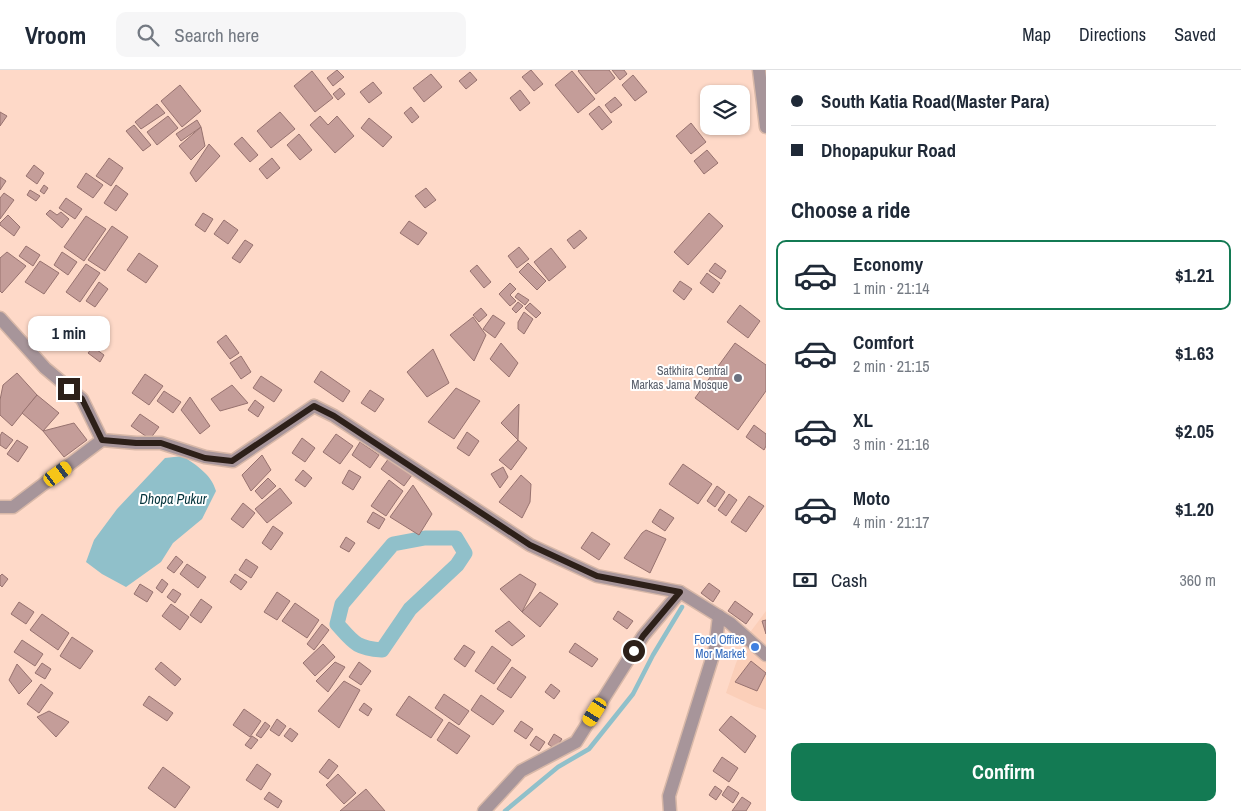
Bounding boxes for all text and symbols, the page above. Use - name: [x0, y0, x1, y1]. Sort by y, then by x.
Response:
- search box: [116, 12, 466, 57]
- text: Vroom: [25, 19, 86, 51]
- icon: search: [134, 21, 162, 49]
- text: Search here: [174, 22, 259, 48]
- text: Map: [1022, 22, 1051, 47]
- text: Directions: [1079, 22, 1146, 47]
- text: Saved: [1174, 22, 1216, 47]
- map controls: [700, 85, 750, 135]
- button: layers: [700, 85, 750, 135]
- text: South Katia Road(Master Para): [821, 88, 1050, 114]
- text: Dhopapukur Road: [821, 137, 956, 163]
- text: Choose a ride: [791, 195, 910, 225]
- text: Economy: [853, 251, 923, 277]
- icon: car: [793, 253, 838, 298]
- text: $1.21: [1175, 262, 1214, 288]
- text: 1 min · 21:14: [853, 277, 930, 299]
- callout: 1 min: [28, 316, 110, 352]
- text: 1 min: [52, 322, 86, 344]
- text: Comfort: [853, 329, 914, 355]
- icon: car: [793, 331, 838, 376]
- text: $1.63: [1175, 340, 1214, 366]
- text: 2 min · 21:15: [853, 355, 930, 377]
- place label: Satkhira Central Markas Jama Mosque: [631, 363, 728, 393]
- marker: Satkhira Central Markas Jama Mosque: [732, 372, 744, 384]
- route end: [58, 378, 80, 400]
- text: XL: [853, 407, 873, 433]
- icon: car: [793, 409, 838, 454]
- text: $2.05: [1175, 418, 1214, 444]
- text: 3 min · 21:16: [853, 433, 930, 455]
- car: [41, 459, 74, 489]
- text: Moto: [853, 485, 890, 511]
- icon: car: [793, 487, 838, 532]
- water label: Dhopa Pukur: [139, 490, 208, 508]
- text: $1.20: [1175, 496, 1214, 522]
- text: 4 min · 21:17: [853, 511, 930, 533]
- icon: cash: [791, 566, 819, 594]
- text: Cash: [831, 567, 867, 593]
- text: 360 m: [1180, 569, 1216, 591]
- place label: Food Office Mor Market: [694, 632, 745, 662]
- route start: [623, 640, 645, 662]
- marker: Food Office Mor Market: [749, 641, 761, 653]
- car: [580, 695, 609, 729]
- button: Confirm: [791, 743, 1216, 801]

